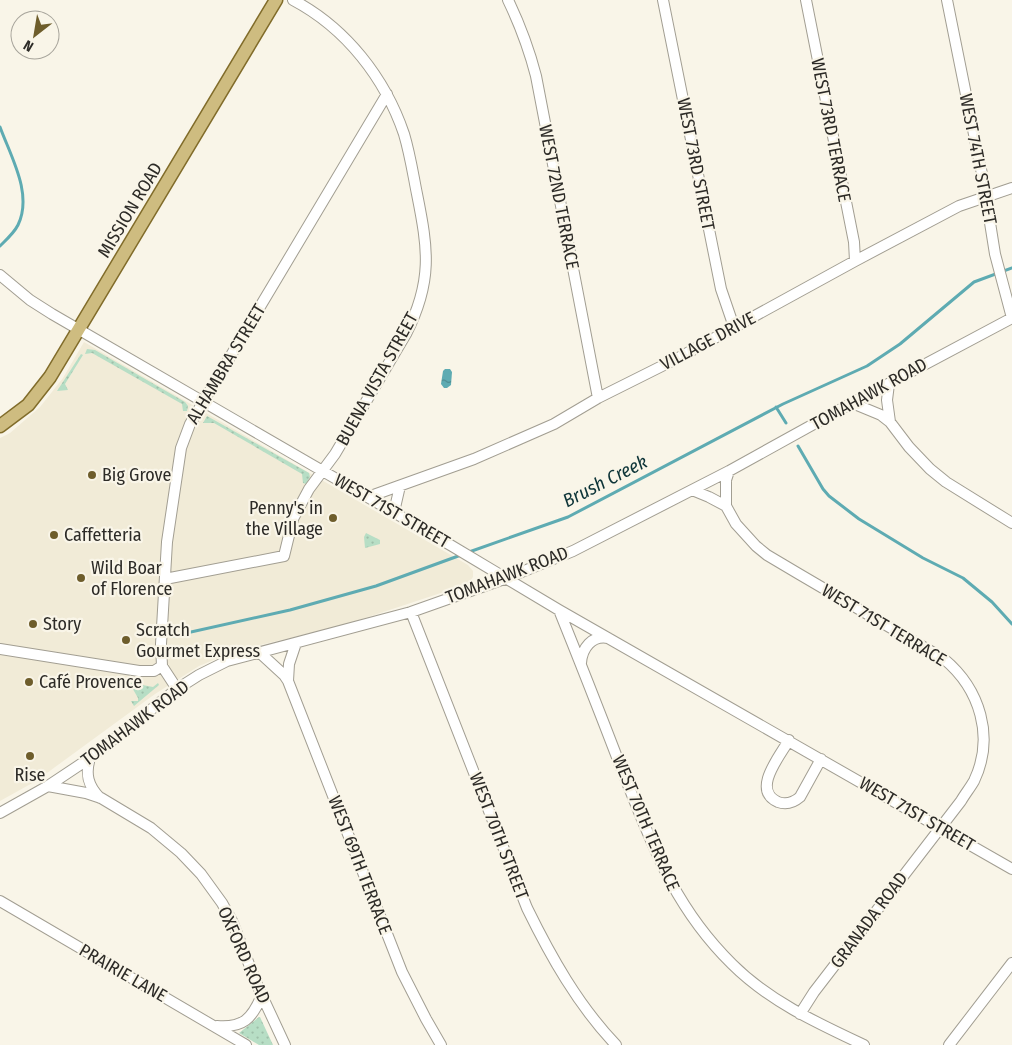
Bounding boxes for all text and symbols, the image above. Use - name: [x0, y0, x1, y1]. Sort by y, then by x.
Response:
- north arrow: [10, 10, 60, 60]
- text: N: [21, 36, 37, 55]
- street label: WEST 73RD TERRACE: [806, 56, 856, 204]
- street label: WEST 74TH STREET: [955, 92, 1002, 227]
- street label: WEST 73RD STREET: [672, 96, 720, 233]
- street label: WEST 72ND TERRACE: [534, 123, 584, 271]
- street label: MISSION ROAD: [93, 158, 167, 262]
- street label: ALHAMBRA STREET: [182, 300, 271, 428]
- street label: VILLAGE DRIVE: [657, 307, 759, 375]
- street label: BUENA VISTA STREET: [331, 308, 423, 449]
- street label: TOMAHAWK ROAD: [807, 353, 931, 435]
- water label: Brush Creek: [559, 450, 651, 512]
- place label: Big Grove: [102, 464, 171, 486]
- marker: Big Grove: [86, 469, 98, 481]
- street label: WEST 71ST STREET: [330, 469, 454, 553]
- place label: Penny's in the Village: [246, 497, 323, 540]
- marker: Penny's in the Village: [327, 512, 339, 524]
- place label: Caffetteria: [64, 524, 142, 546]
- marker: Caffetteria: [48, 529, 60, 541]
- street label: TOMAHAWK ROAD: [443, 542, 571, 608]
- place label: Wild Boar of Florence: [91, 557, 173, 600]
- marker: Wild Boar of Florence: [75, 572, 87, 584]
- street label: WEST 71ST TERRACE: [818, 579, 950, 671]
- place label: Story: [43, 613, 81, 635]
- marker: Story: [27, 618, 39, 630]
- place label: Scratch Gourmet Express: [136, 619, 260, 662]
- marker: Scratch Gourmet Express: [120, 634, 132, 646]
- place label: Café Provence: [39, 671, 142, 693]
- street label: TOMAHAWK ROAD: [77, 675, 193, 771]
- marker: Café Provence: [23, 676, 35, 688]
- marker: Rise: [24, 750, 36, 762]
- street label: WEST 70TH TERRACE: [607, 752, 685, 894]
- place label: Rise: [15, 764, 46, 786]
- street label: WEST 70TH STREET: [465, 769, 534, 903]
- street label: WEST 71ST STREET: [855, 772, 979, 856]
- street label: WEST 69TH TERRACE: [323, 793, 397, 937]
- street label: GRANADA ROAD: [826, 868, 912, 972]
- street label: OXFORD ROAD: [213, 903, 275, 1007]
- street label: PRAIRIE LANE: [75, 939, 171, 1007]

